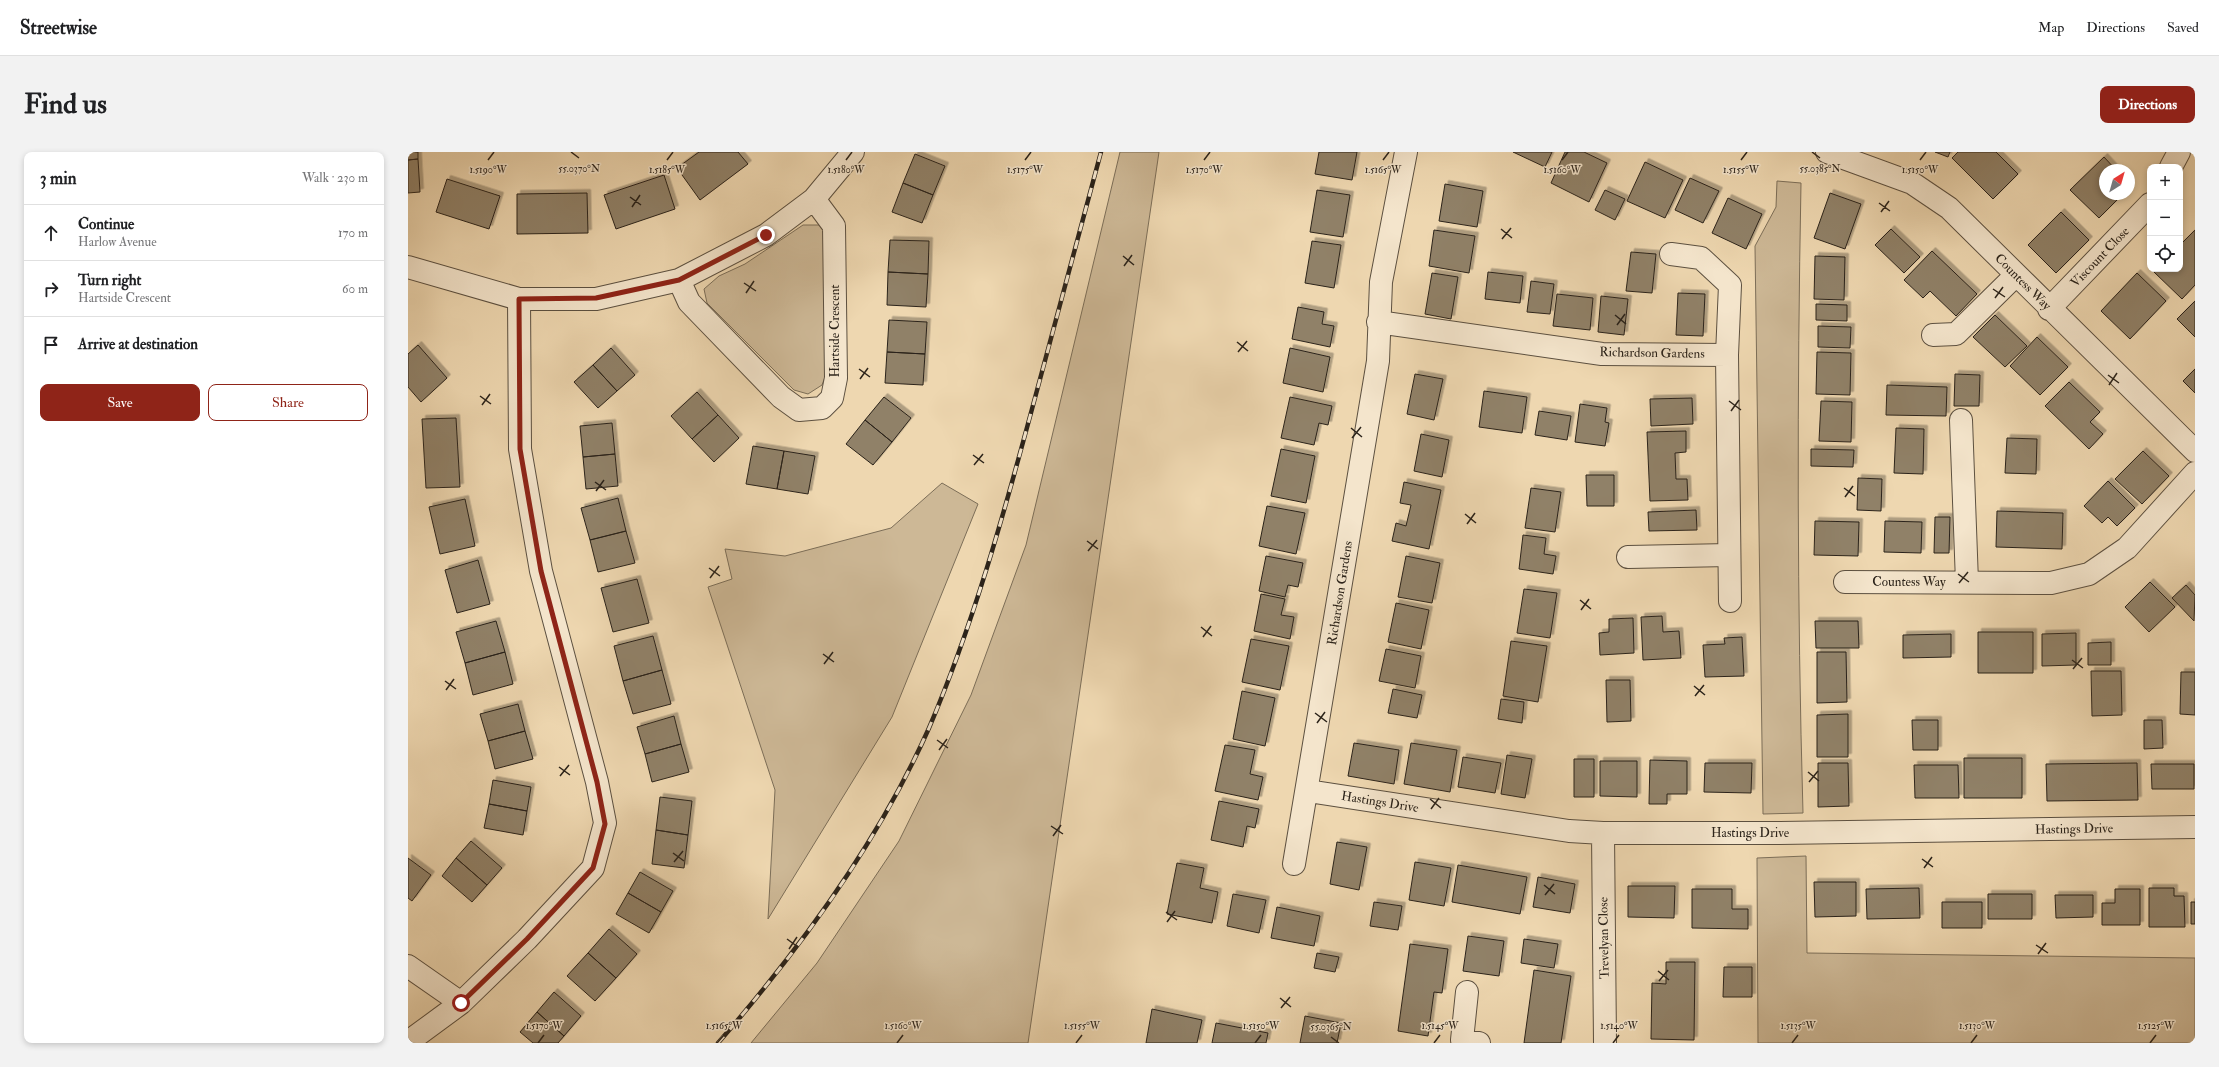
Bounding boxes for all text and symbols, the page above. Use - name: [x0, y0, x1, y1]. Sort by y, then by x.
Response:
- text: Streetwise: [20, 16, 97, 40]
- text: Map: [2038, 19, 2064, 36]
- text: Directions: [2086, 19, 2145, 36]
- text: Saved: [2167, 19, 2199, 36]
- button: Directions: [2100, 86, 2195, 123]
- text: Find us: [24, 87, 107, 122]
- text: 55.0370°N: [558, 163, 600, 175]
- text: 55.0385°N: [1799, 163, 1841, 175]
- text: 1.5190°W: [469, 164, 507, 176]
- text: 1.5185°W: [649, 164, 686, 176]
- text: 1.5180°W: [828, 164, 865, 176]
- text: 1.5175°W: [1007, 164, 1044, 176]
- text: 1.5170°W: [1186, 164, 1223, 176]
- text: 1.5165°W: [1365, 164, 1402, 176]
- text: 1.5160°W: [1543, 164, 1581, 176]
- text: 1.5155°W: [1723, 164, 1760, 176]
- text: 1.5150°W: [1902, 164, 1939, 176]
- north arrow: [2099, 164, 2135, 200]
- map controls: [2147, 164, 2183, 272]
- button: +: [2147, 164, 2183, 200]
- text: 3 min: [40, 168, 77, 189]
- text: Walk · 230 m: [302, 170, 368, 186]
- button: −: [2147, 200, 2183, 236]
- text: Continue: [78, 215, 134, 234]
- icon: ahead: [40, 222, 62, 244]
- street label: Viscount Close: [2067, 223, 2133, 291]
- text: 170 m: [338, 225, 368, 241]
- route end: [757, 226, 775, 244]
- text: Harlow Avenue: [78, 234, 157, 250]
- button: locate: [2147, 236, 2183, 272]
- street label: Countess Way: [1991, 250, 2055, 315]
- text: Turn right: [78, 271, 141, 290]
- icon: right: [40, 278, 62, 300]
- text: 60 m: [342, 281, 368, 297]
- street label: Hartside Crescent: [827, 284, 843, 378]
- text: Hartside Crescent: [78, 290, 171, 306]
- icon: arrive: [40, 334, 62, 356]
- text: Arrive at destination: [78, 335, 198, 354]
- street label: Richardson Gardens: [1599, 344, 1705, 362]
- button: Save: [40, 384, 200, 421]
- button: Share: [208, 384, 368, 421]
- street label: Richardson Gardens: [1324, 539, 1356, 646]
- street label: Countess Way: [1872, 574, 1946, 591]
- street label: Hastings Drive: [1340, 788, 1420, 816]
- street label: Hastings Drive: [2035, 820, 2114, 838]
- street label: Hastings Drive: [1711, 825, 1790, 841]
- street label: Trevelyan Close: [1595, 896, 1614, 979]
- route start: [452, 994, 470, 1012]
- text: 1.5170°W: [526, 1020, 563, 1032]
- text: 1.5165°W: [706, 1020, 743, 1032]
- text: 1.5160°W: [884, 1020, 922, 1032]
- text: 1.5155°W: [1064, 1020, 1101, 1032]
- text: 1.5150°W: [1243, 1020, 1280, 1032]
- text: 1.5145°W: [1422, 1020, 1459, 1032]
- text: 1.5140°W: [1600, 1020, 1639, 1032]
- text: 1.5135°W: [1780, 1020, 1816, 1032]
- text: 1.5130°W: [1959, 1020, 1996, 1032]
- text: 1.5125°W: [2138, 1020, 2175, 1032]
- text: 55.0365°N: [1310, 1021, 1352, 1033]

